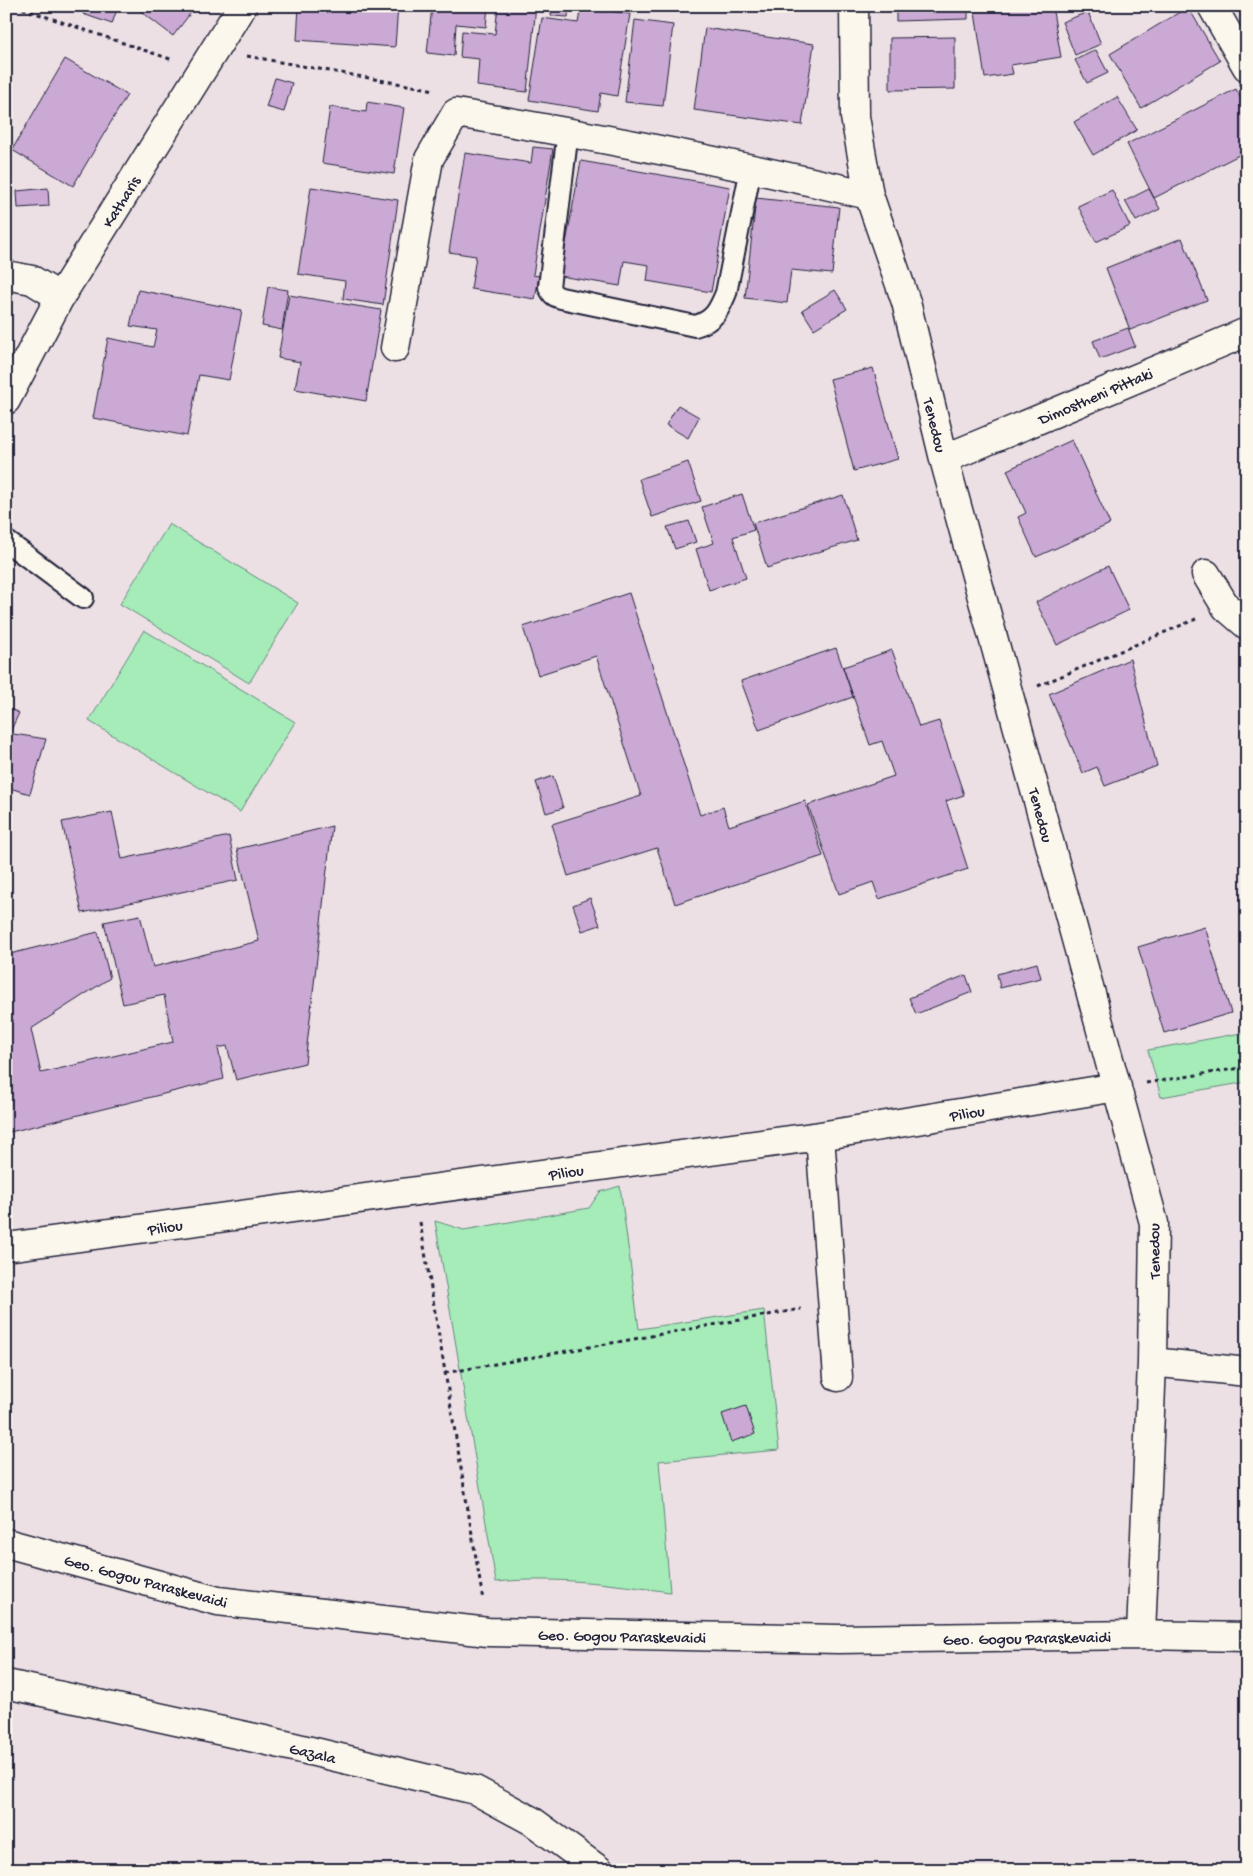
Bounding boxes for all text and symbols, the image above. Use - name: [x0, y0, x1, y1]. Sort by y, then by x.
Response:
- street label: Katharis: [100, 173, 147, 232]
- street label: Dimostheni Pittaki: [1035, 366, 1156, 431]
- street label: Tenedou: [916, 396, 949, 456]
- street label: Tenedou: [1022, 786, 1055, 846]
- street label: Piliou: [948, 1103, 987, 1128]
- street label: Piliou: [547, 1163, 586, 1186]
- street label: Piliou: [146, 1218, 185, 1241]
- street label: Tenedou: [1147, 1223, 1166, 1280]
- street label: Geo. Gogou Paraskevaidi: [61, 1552, 229, 1614]
- street label: Geo. Gogou Paraskevaidi: [538, 1628, 706, 1649]
- street label: Geo. Gogou Paraskevaidi: [943, 1630, 1111, 1651]
- street label: Gazala: [287, 1741, 338, 1770]

